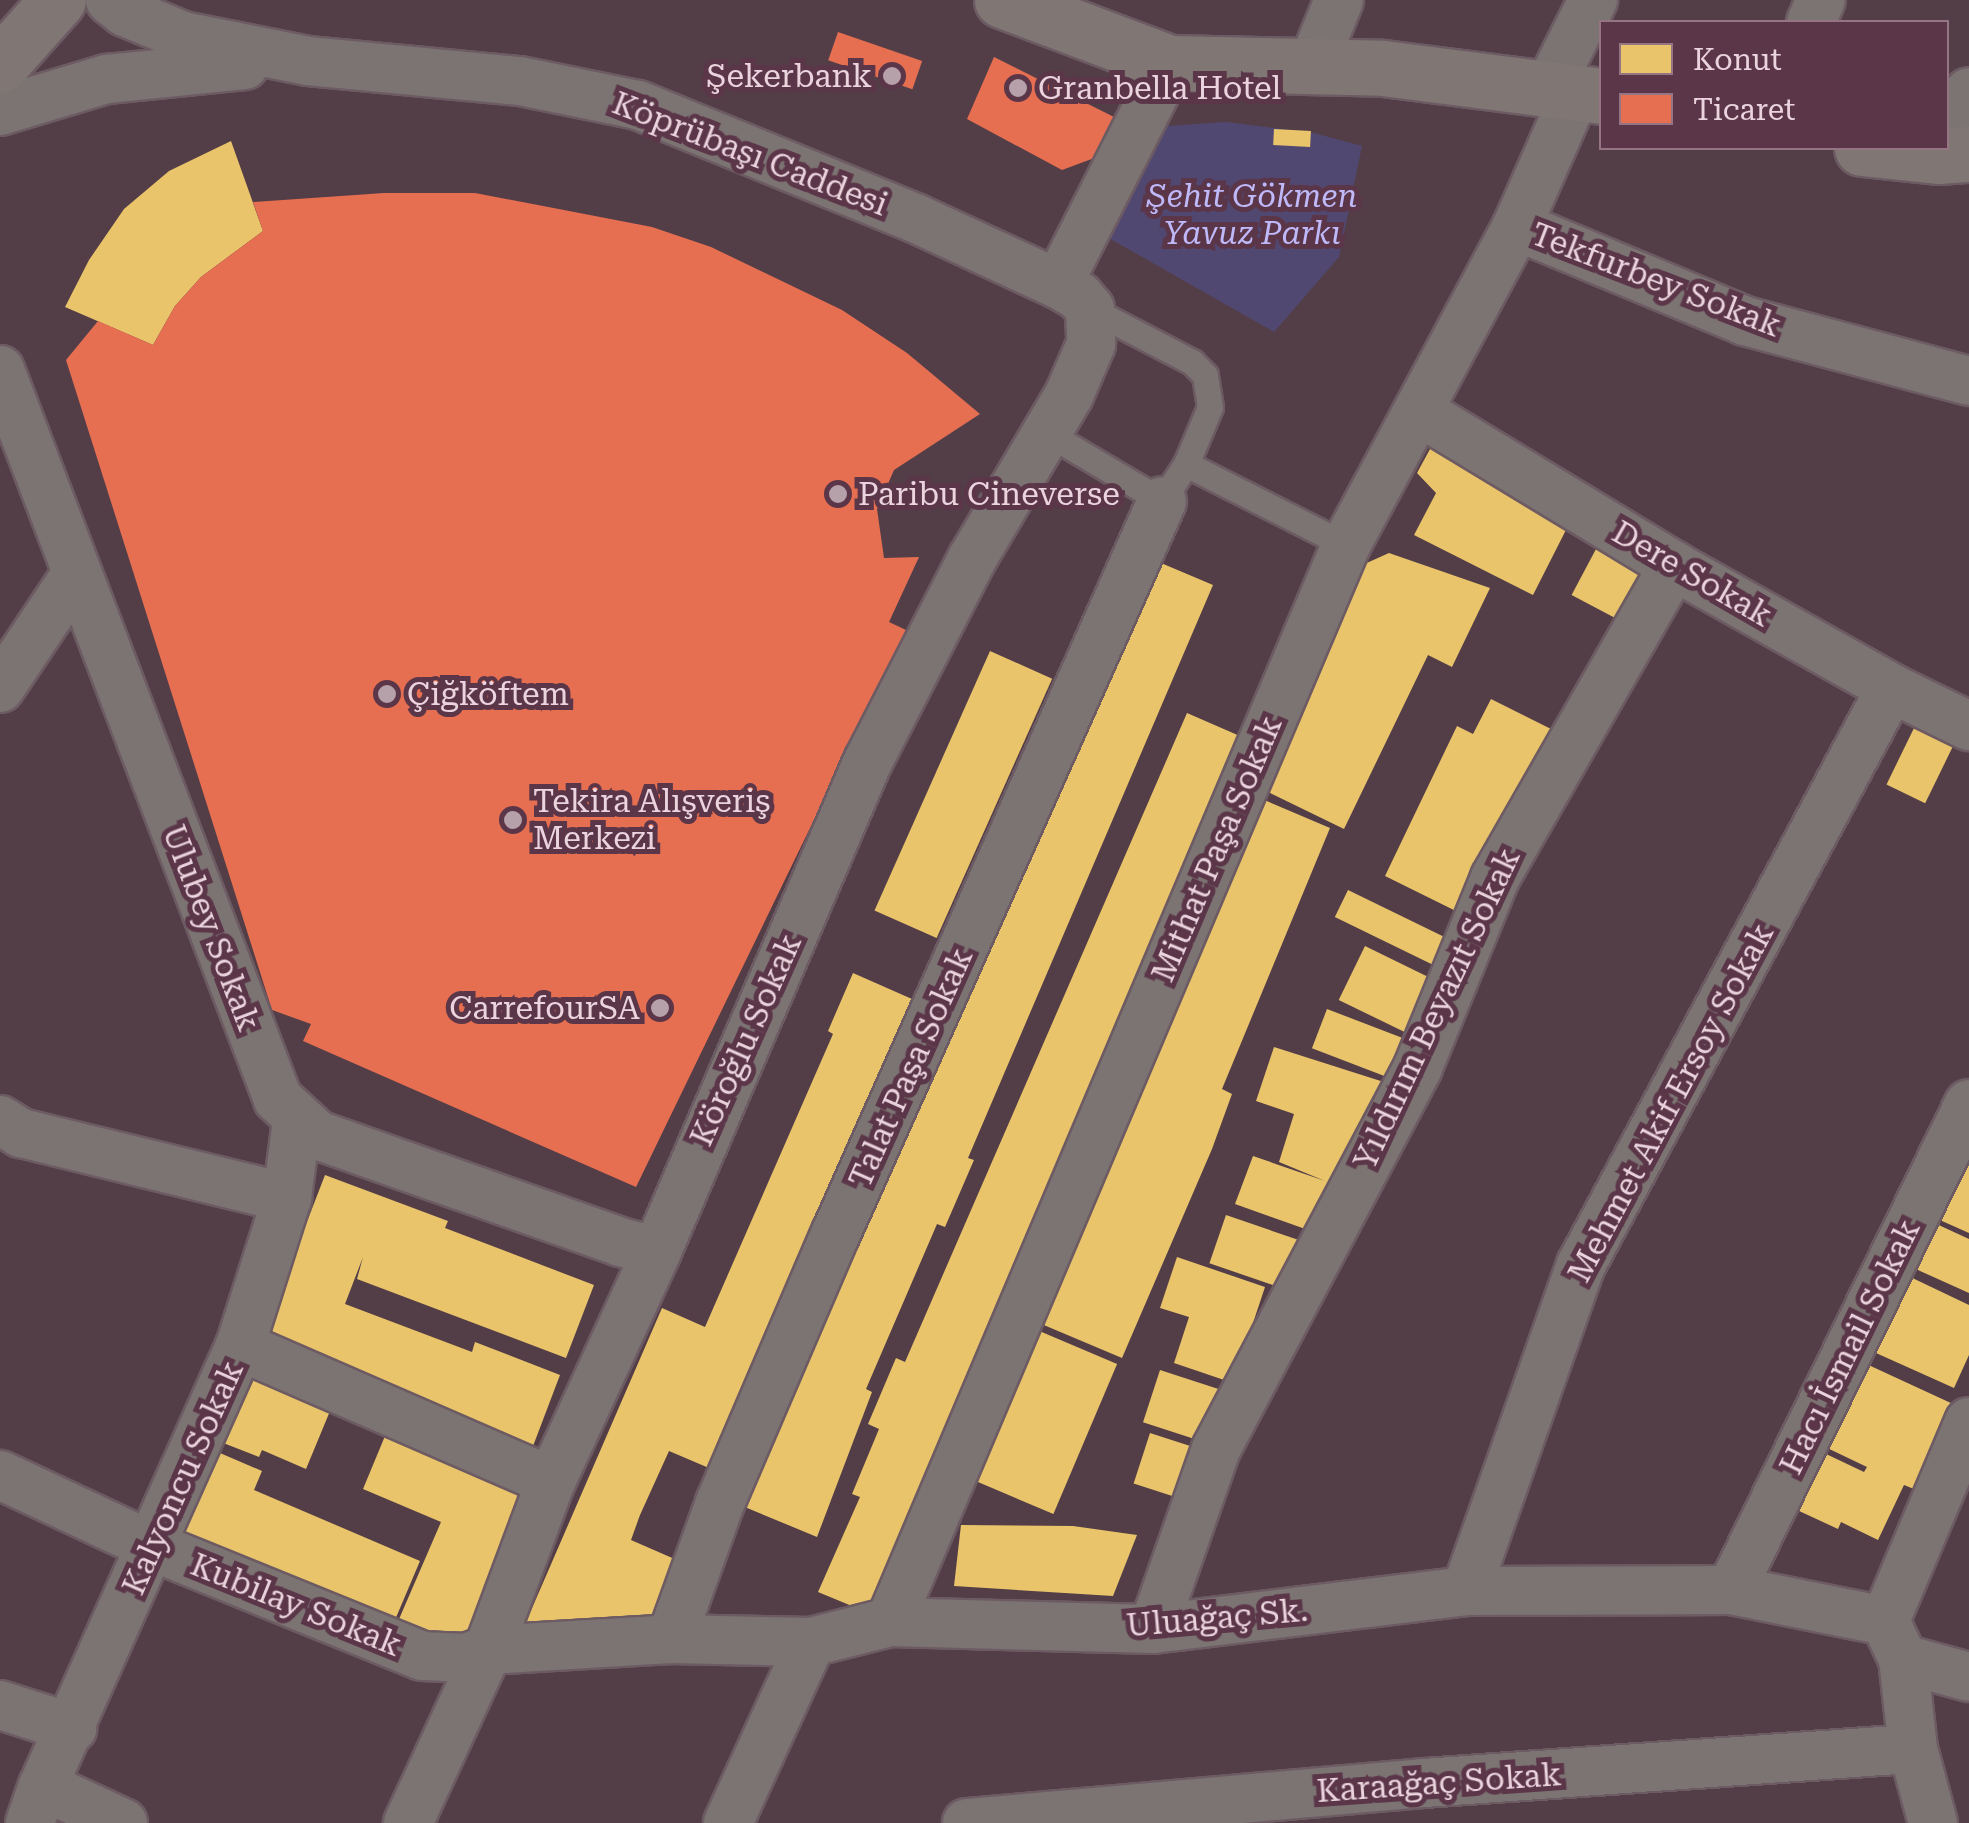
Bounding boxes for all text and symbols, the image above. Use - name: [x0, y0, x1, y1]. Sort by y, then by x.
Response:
- legend: [1599, 20, 1949, 150]
- text: Konut: [1693, 42, 1782, 77]
- place label: Şekerbank: [706, 57, 872, 95]
- marker: Şekerbank: [881, 65, 903, 87]
- place label: Granbella Hotel: [1038, 69, 1281, 107]
- marker: Granbella Hotel: [1007, 77, 1029, 99]
- street label: Köprübaşı Caddesi: [607, 84, 893, 224]
- text: Ticaret: [1693, 92, 1795, 127]
- park label: Şehit Gökmen Yavuz Parkı: [1147, 178, 1357, 253]
- street label: Tekfurbey Sokak: [1526, 215, 1786, 345]
- place label: Paribu Cineverse: [858, 475, 1120, 513]
- marker: Paribu Cineverse: [827, 483, 849, 505]
- street label: Dere Sokak: [1605, 513, 1779, 635]
- place label: Çiğköftem: [407, 675, 569, 713]
- marker: Çiğköftem: [376, 683, 398, 705]
- street label: Mithat Paşa Sokak: [1144, 710, 1290, 988]
- place label: Tekira Alışveriş Merkezi: [533, 783, 771, 858]
- marker: Tekira Alışveriş Merkezi: [502, 809, 524, 831]
- street label: Ulubey Sokak: [154, 820, 268, 1036]
- street label: Yıldırım Beyazıt Sokak: [1346, 842, 1528, 1176]
- street label: Mehmet Akif Ersoy Sokak: [1560, 917, 1782, 1289]
- street label: Köroğlu Sokak: [682, 928, 810, 1152]
- street label: Talat Paşa Sokak: [841, 942, 981, 1194]
- place label: CarrefourSA: [449, 989, 640, 1027]
- marker: CarrefourSA: [649, 997, 671, 1019]
- street label: Hacı İsmail Sokak: [1772, 1214, 1928, 1480]
- street label: Kalyoncu Sokak: [114, 1355, 252, 1601]
- street label: Kubilay Sokak: [185, 1545, 407, 1665]
- street label: Uluağaç Sk.: [1125, 1591, 1309, 1645]
- street label: Karaağaç Sokak: [1315, 1755, 1563, 1811]

